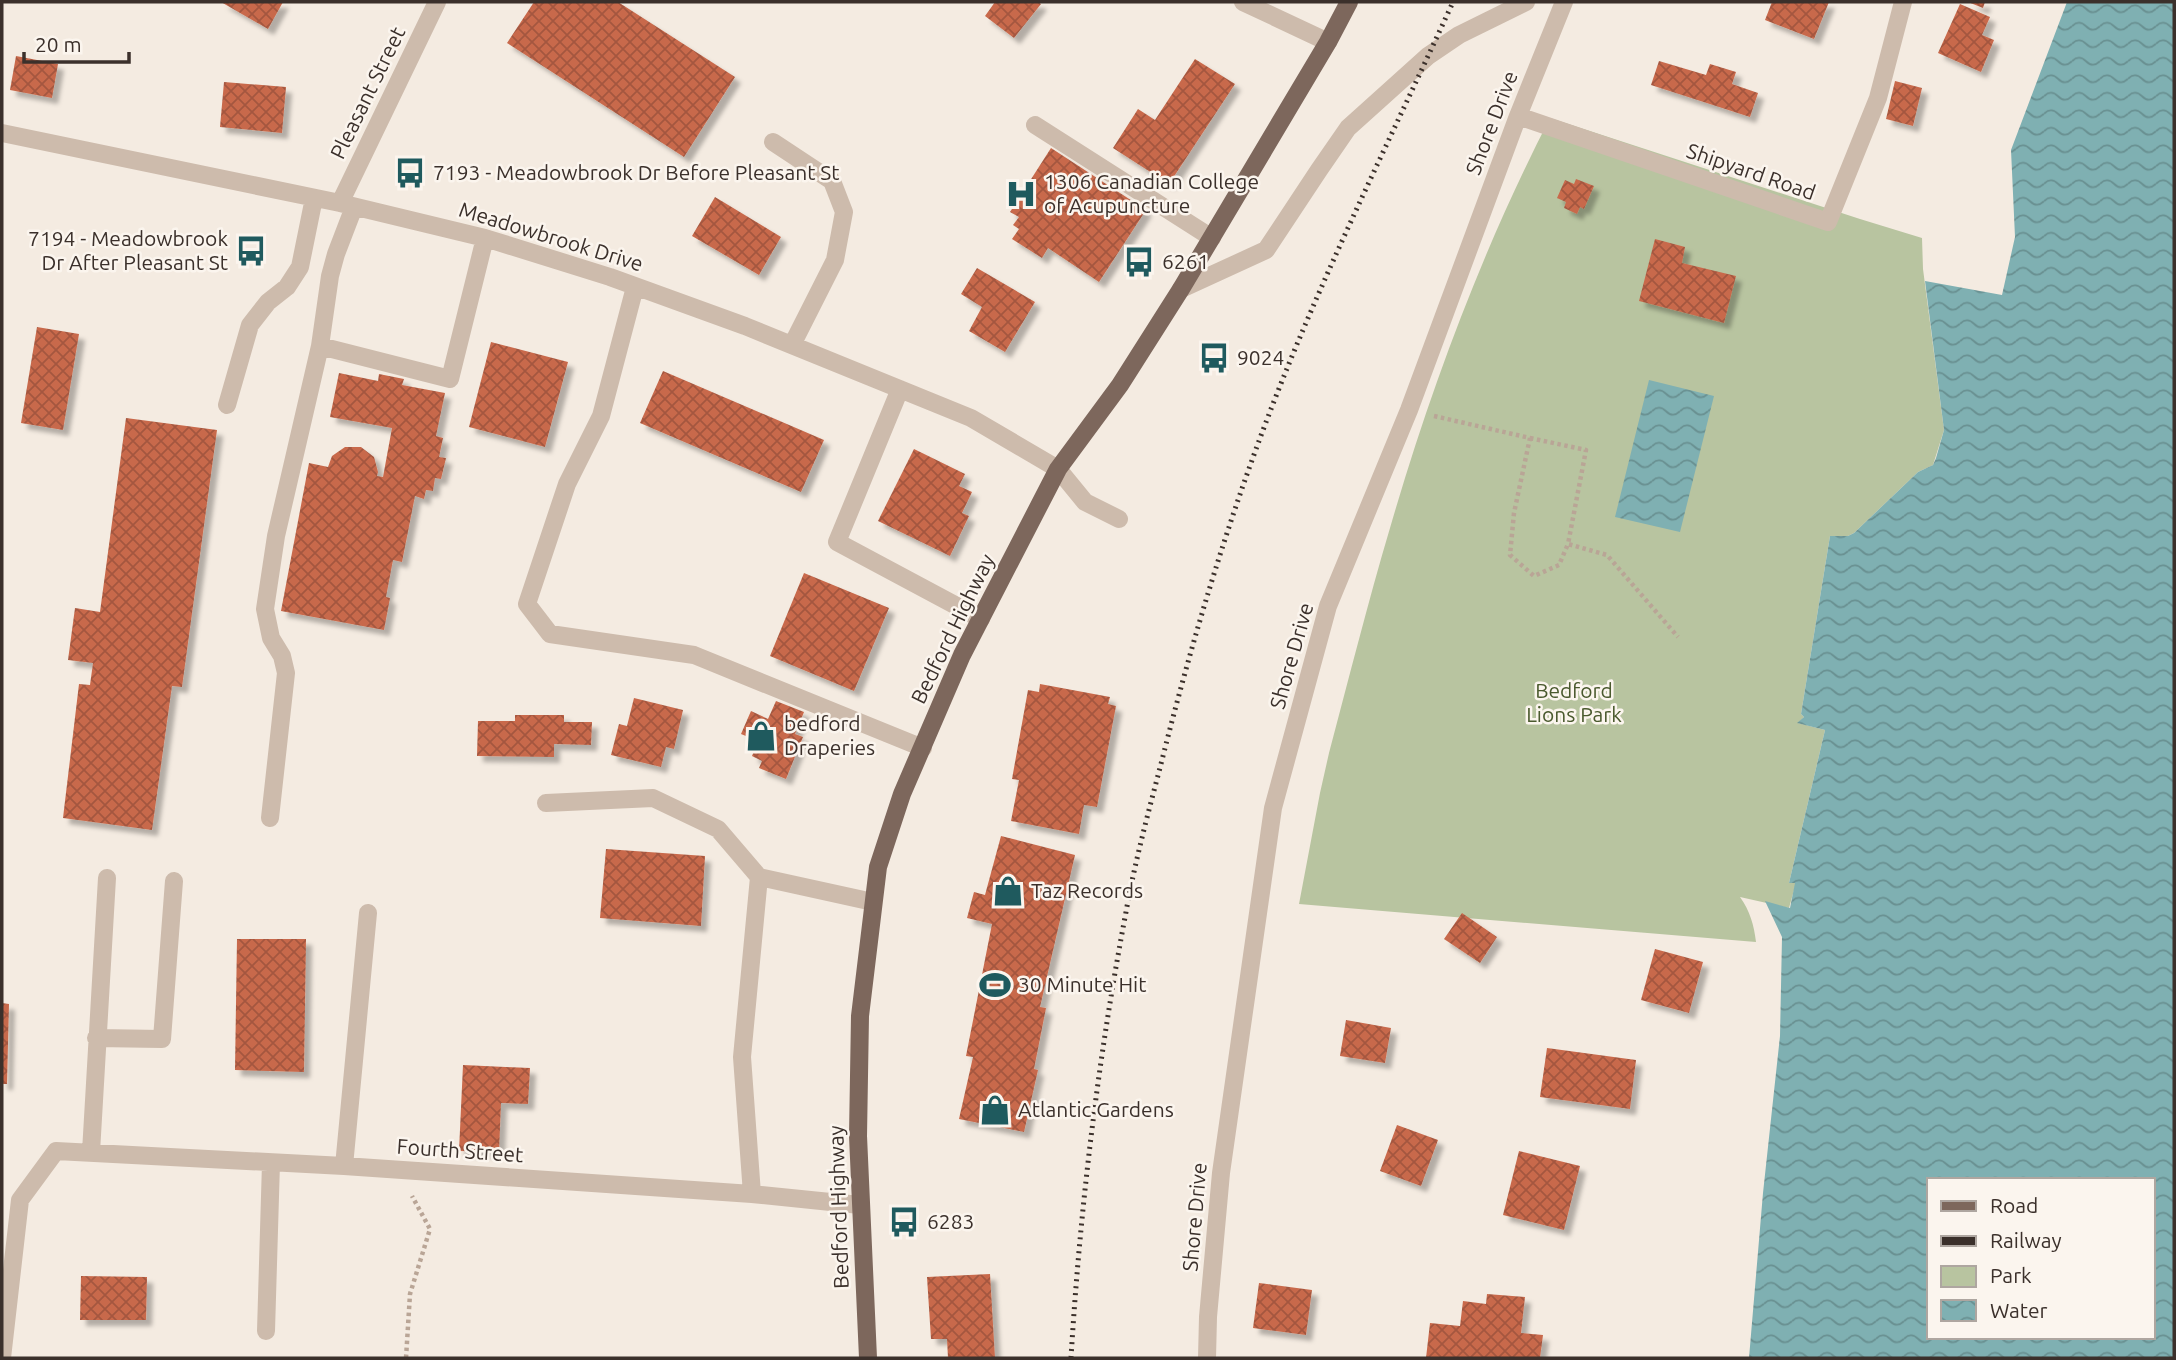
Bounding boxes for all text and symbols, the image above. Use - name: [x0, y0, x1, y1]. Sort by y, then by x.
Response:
- scale bar: [24, 21, 130, 65]
- street label: Pleasant Street: [325, 23, 409, 163]
- text: 20 m: [35, 32, 82, 56]
- street label: Shore Drive: [1460, 67, 1522, 178]
- street label: Shipyard Road: [1684, 138, 1819, 204]
- bus stop icon: 7193 - Meadowbrook Dr Before Pleasant St: [393, 156, 427, 190]
- place label: 7193 - Meadowbrook Dr Before Pleasant St: [433, 160, 840, 184]
- place label: 1306 Canadian College of Acupuncture: [1044, 169, 1259, 217]
- hospital icon: 1306 Canadian College of Acupuncture: [1004, 177, 1038, 211]
- street label: Meadowbrook Drive: [456, 197, 646, 275]
- place label: 7194 - Meadowbrook Dr After Pleasant St: [28, 226, 228, 274]
- bus stop icon: 7194 - Meadowbrook Dr After Pleasant St: [234, 234, 268, 268]
- bus stop icon: 6261: [1122, 245, 1156, 279]
- place label: 6261: [1162, 249, 1209, 273]
- bus stop icon: 9024: [1197, 341, 1231, 375]
- place label: 9024: [1237, 345, 1284, 369]
- street label: Bedford Highway: [905, 550, 999, 707]
- street label: Shore Drive: [1264, 600, 1318, 712]
- park label: Bedford Lions Park: [1526, 678, 1622, 726]
- place label: bedford Draperies: [784, 711, 875, 759]
- shop icon: bedford Draperies: [744, 719, 778, 753]
- shop icon: Taz Records: [991, 874, 1025, 908]
- place label: Taz Records: [1031, 878, 1143, 902]
- sports icon: 30 Minute Hit: [978, 968, 1012, 1002]
- place label: 30 Minute Hit: [1018, 972, 1146, 996]
- shop icon: Atlantic Gardens: [978, 1093, 1012, 1127]
- place label: Atlantic Gardens: [1018, 1097, 1174, 1121]
- street label: Bedford Highway: [823, 1125, 853, 1289]
- street label: Fourth Street: [396, 1134, 524, 1166]
- street label: Shore Drive: [1177, 1161, 1211, 1272]
- legend: [1927, 1178, 2155, 1339]
- text: Road: [1990, 1193, 2038, 1217]
- bus stop icon: 6283: [887, 1205, 921, 1239]
- place label: 6283: [927, 1209, 974, 1233]
- text: Railway: [1990, 1228, 2062, 1252]
- text: Park: [1990, 1263, 2032, 1287]
- text: Water: [1990, 1298, 2048, 1322]

